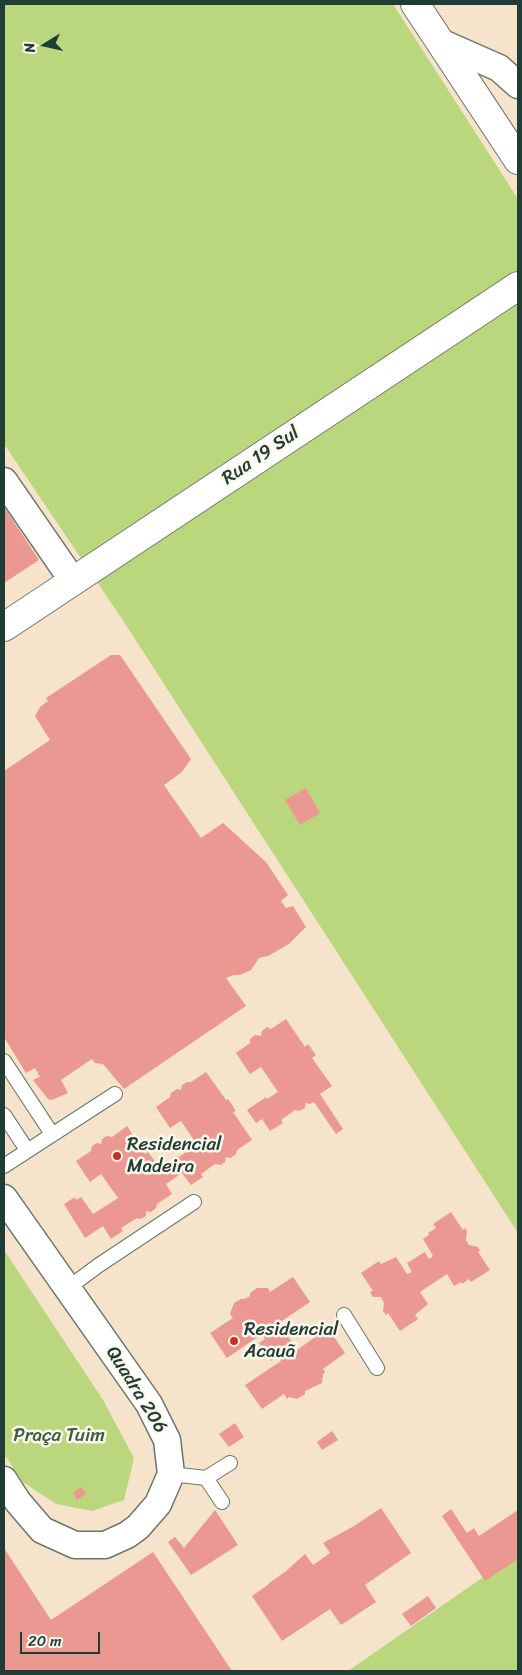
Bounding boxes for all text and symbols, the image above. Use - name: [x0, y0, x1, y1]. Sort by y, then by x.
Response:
- north arrow: [20, 20, 70, 70]
- text: N: [17, 41, 43, 55]
- street label: Rua 19 Sul: [218, 422, 304, 490]
- place label: Residencial Madeira: [127, 1134, 221, 1178]
- marker: Residencial Madeira: [111, 1150, 123, 1162]
- place label: Residencial Acauã: [244, 1319, 338, 1363]
- marker: Residencial Acauã: [228, 1335, 240, 1347]
- street label: Quadra 206: [100, 1342, 172, 1438]
- park label: Praça Tuim: [13, 1425, 105, 1447]
- scale bar: [22, 1622, 102, 1654]
- text: 20 m: [28, 1628, 62, 1654]

